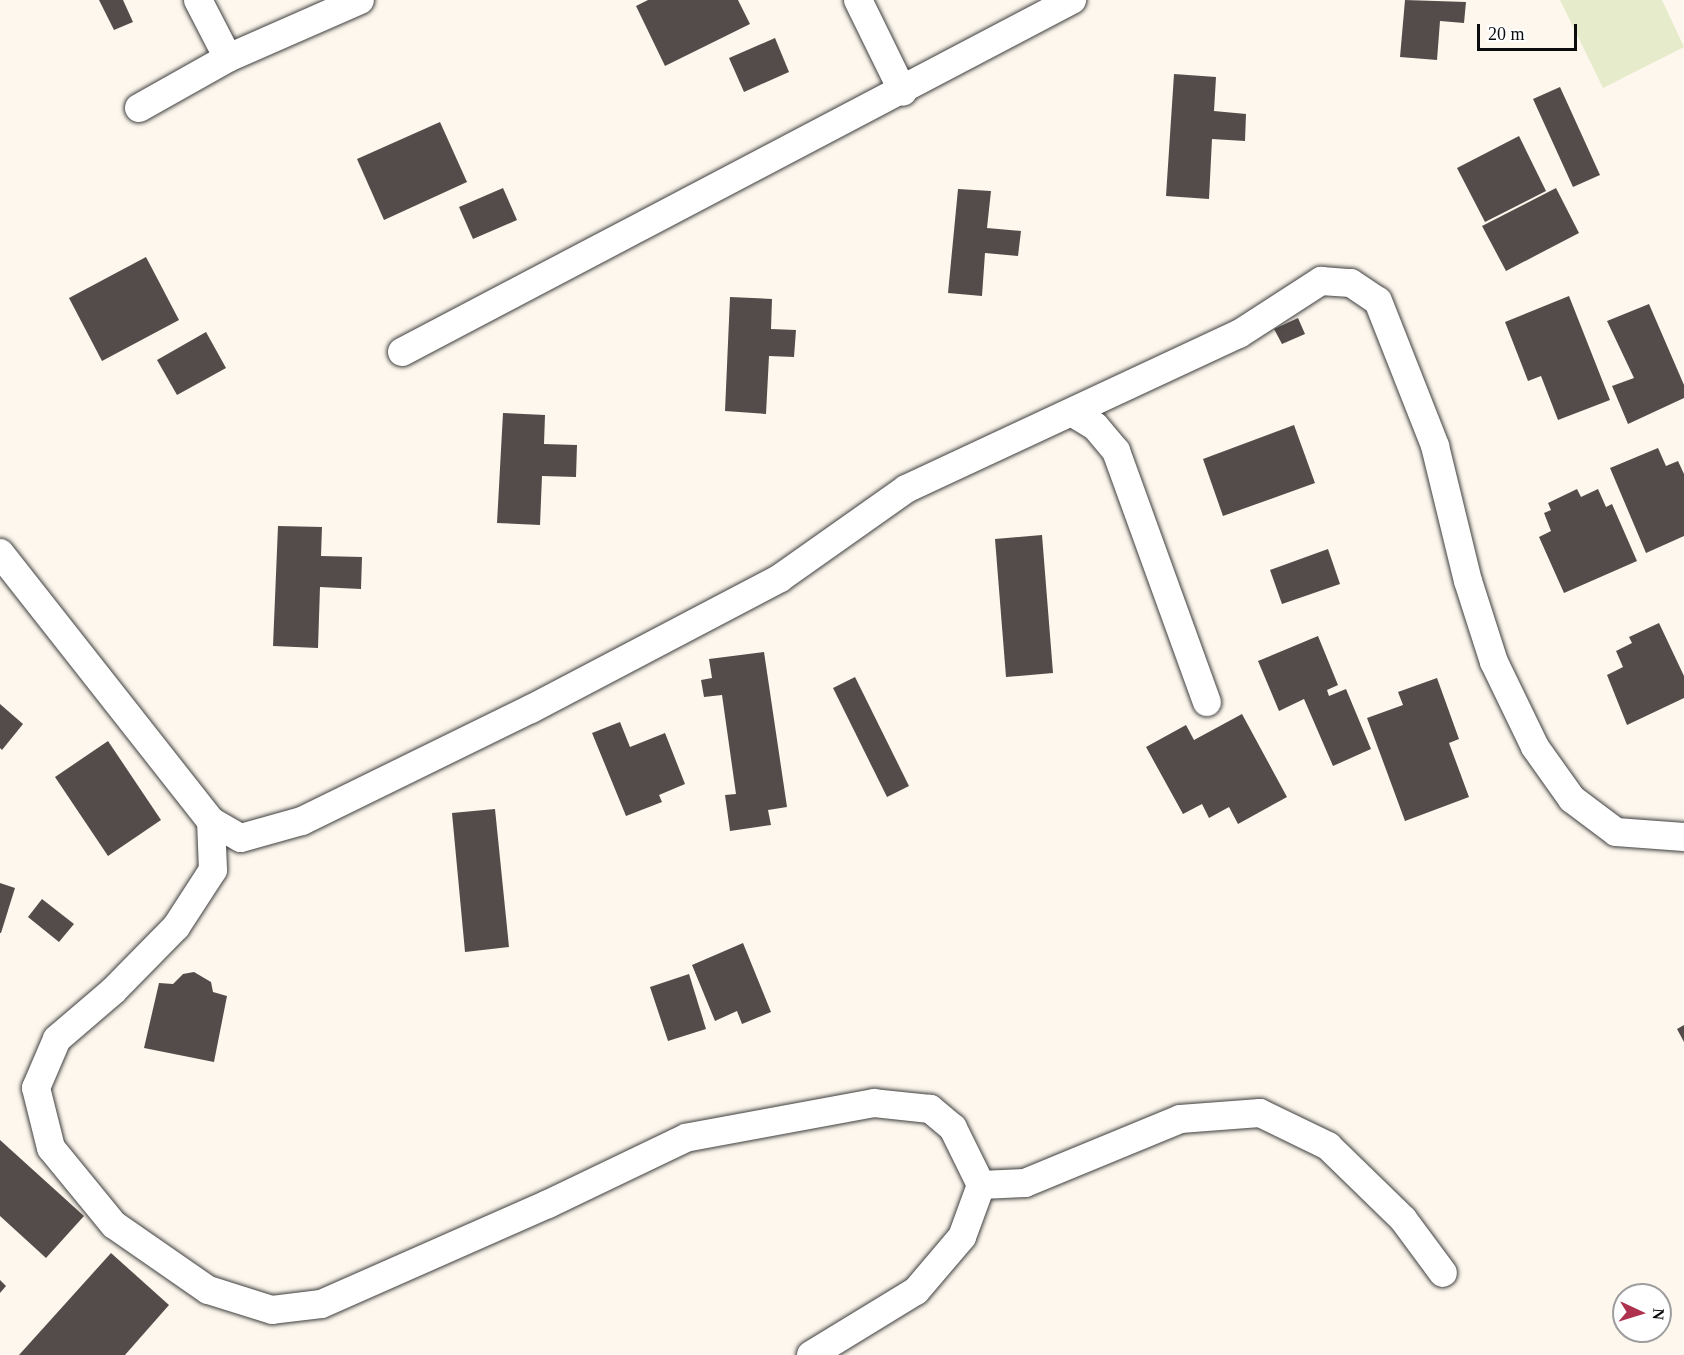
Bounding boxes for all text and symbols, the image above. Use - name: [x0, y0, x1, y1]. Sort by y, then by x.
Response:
- scale bar: [1480, 12, 1580, 50]
- text: 20 m: [1488, 24, 1525, 44]
- north arrow: [1612, 1283, 1672, 1343]
- text: N: [1650, 1308, 1667, 1321]

